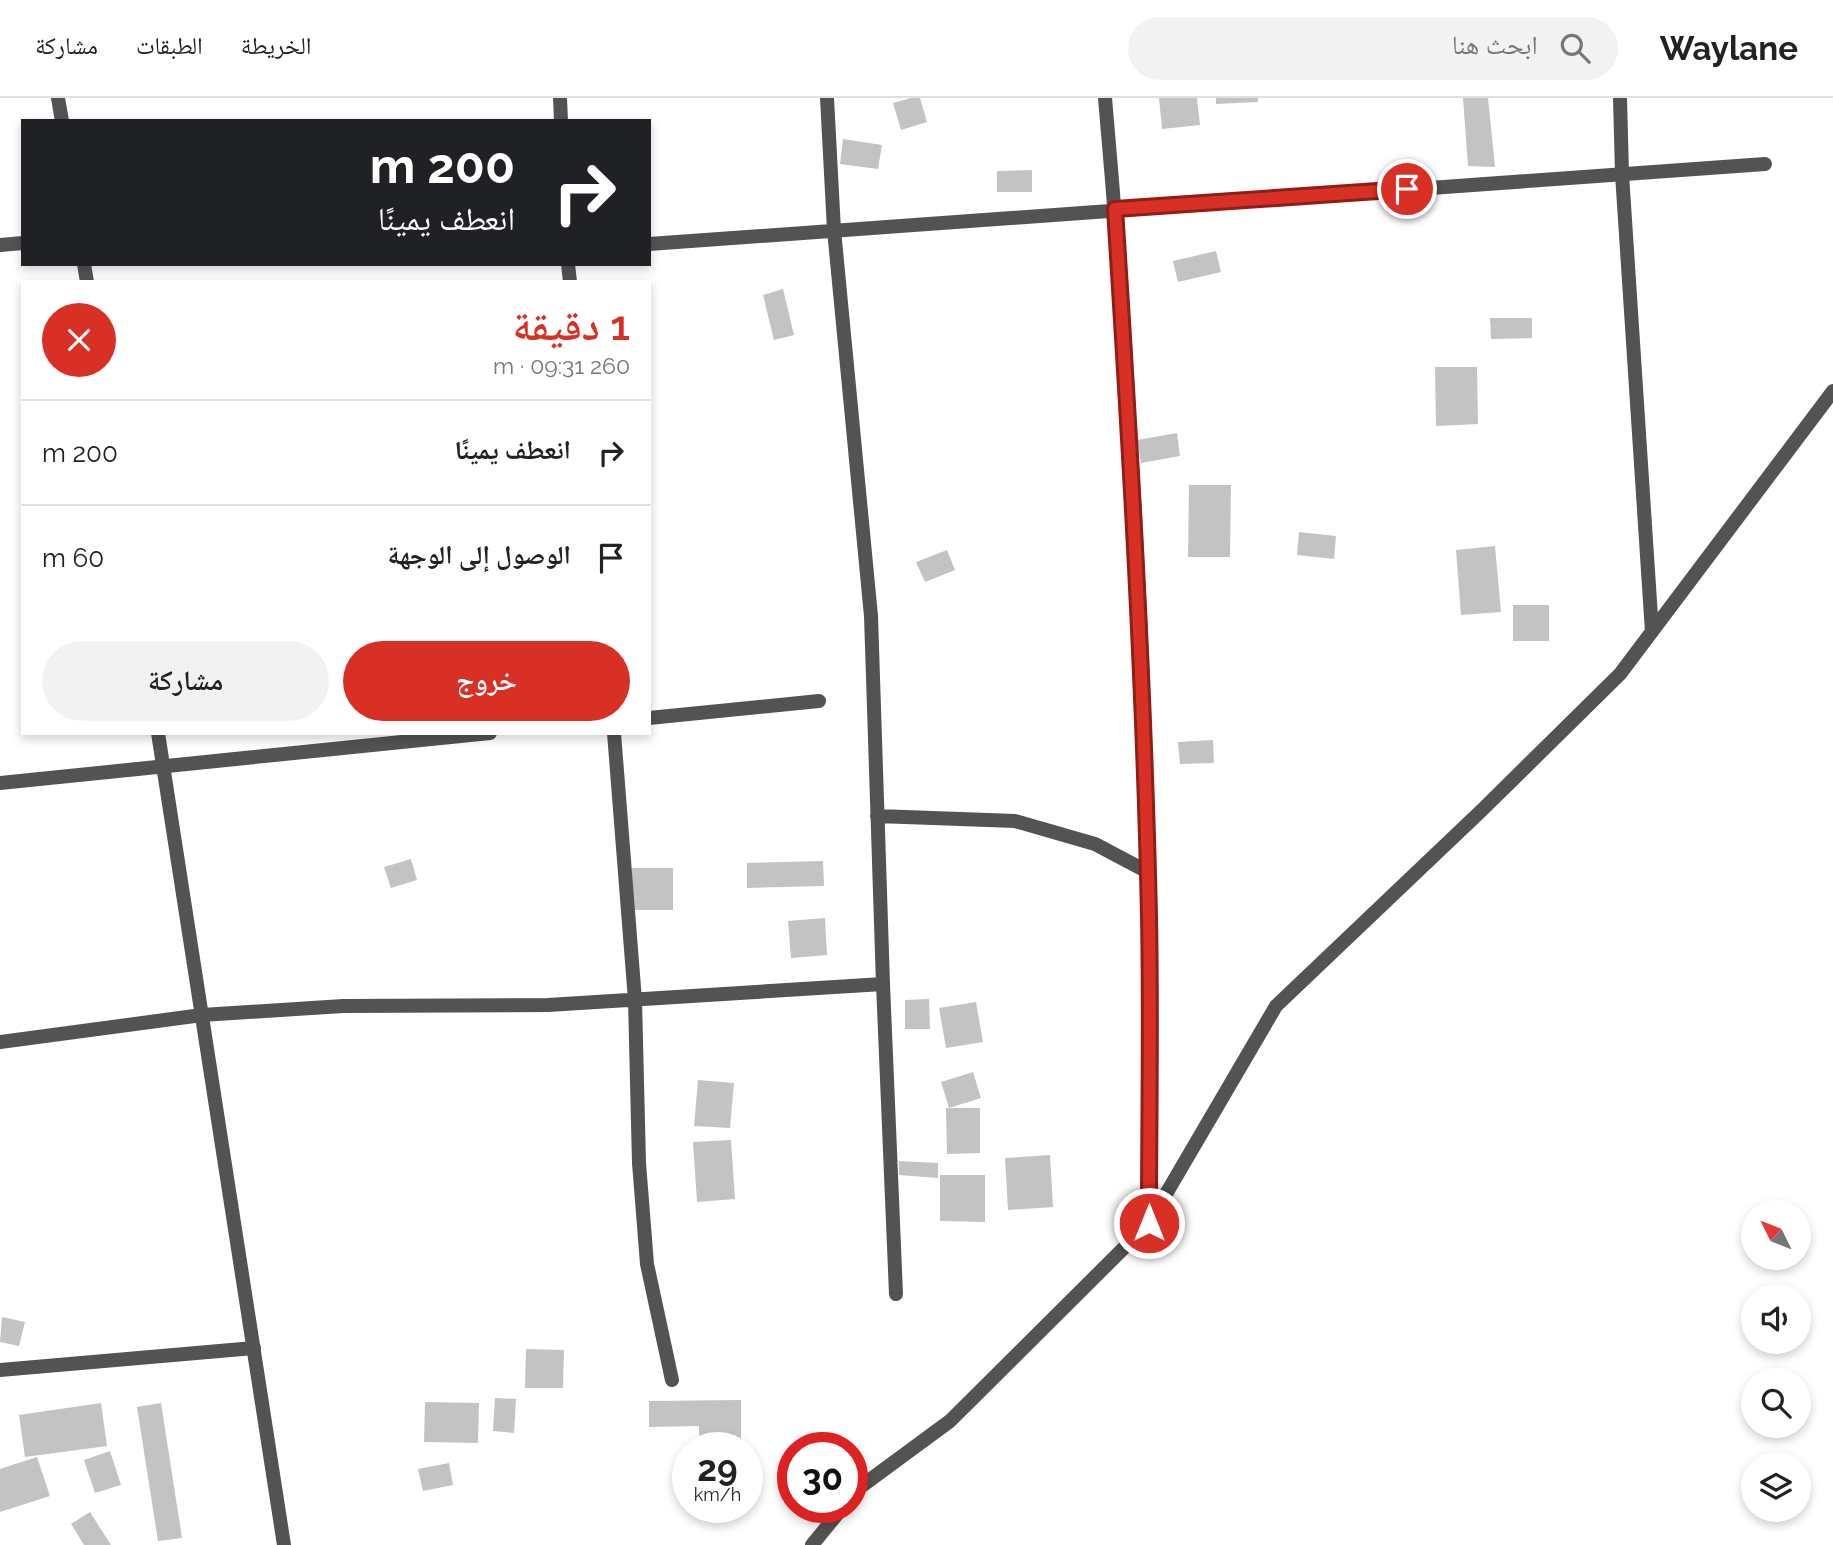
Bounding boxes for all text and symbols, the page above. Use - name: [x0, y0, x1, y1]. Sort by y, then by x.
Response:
- search box: [1128, 17, 1618, 80]
- icon: search: [1556, 29, 1594, 67]
- text: Waylane: [1660, 29, 1798, 68]
- text: ابحث هنا: [1452, 30, 1538, 60]
- text: مشاركة: [35, 31, 98, 60]
- text: الطبقات: [136, 31, 203, 60]
- text: الخريطة: [241, 31, 311, 60]
- text: 200 m: [370, 137, 515, 194]
- icon: right: [539, 147, 630, 238]
- pin: [1377, 159, 1437, 219]
- icon: arrive: [1388, 170, 1426, 208]
- text: انعطف يمينًا: [378, 200, 515, 237]
- text: 1 دقيقة: [513, 301, 630, 350]
- button: close: [42, 303, 116, 377]
- text: 260 m · 09:31: [493, 352, 630, 379]
- icon: right: [592, 434, 630, 472]
- text: انعطف يمينًا: [454, 435, 571, 465]
- text: 200 m: [42, 438, 118, 468]
- icon: arrive: [592, 539, 630, 577]
- text: الوصول إلى الوجهة: [388, 540, 571, 570]
- text: 60 m: [42, 543, 104, 573]
- button: مشاركة: [42, 641, 329, 721]
- button: خروج: [343, 641, 630, 721]
- position arrow: [1112, 1186, 1186, 1260]
- north arrow: [1741, 1200, 1811, 1270]
- map controls: [1741, 1200, 1811, 1522]
- button: sound: [1741, 1284, 1811, 1354]
- button: search: [1741, 1368, 1811, 1438]
- speed limit sign: 30: [777, 1432, 868, 1523]
- text: 29: [697, 1448, 738, 1489]
- button: layers: [1741, 1452, 1811, 1522]
- text: km/h: [694, 1484, 741, 1505]

